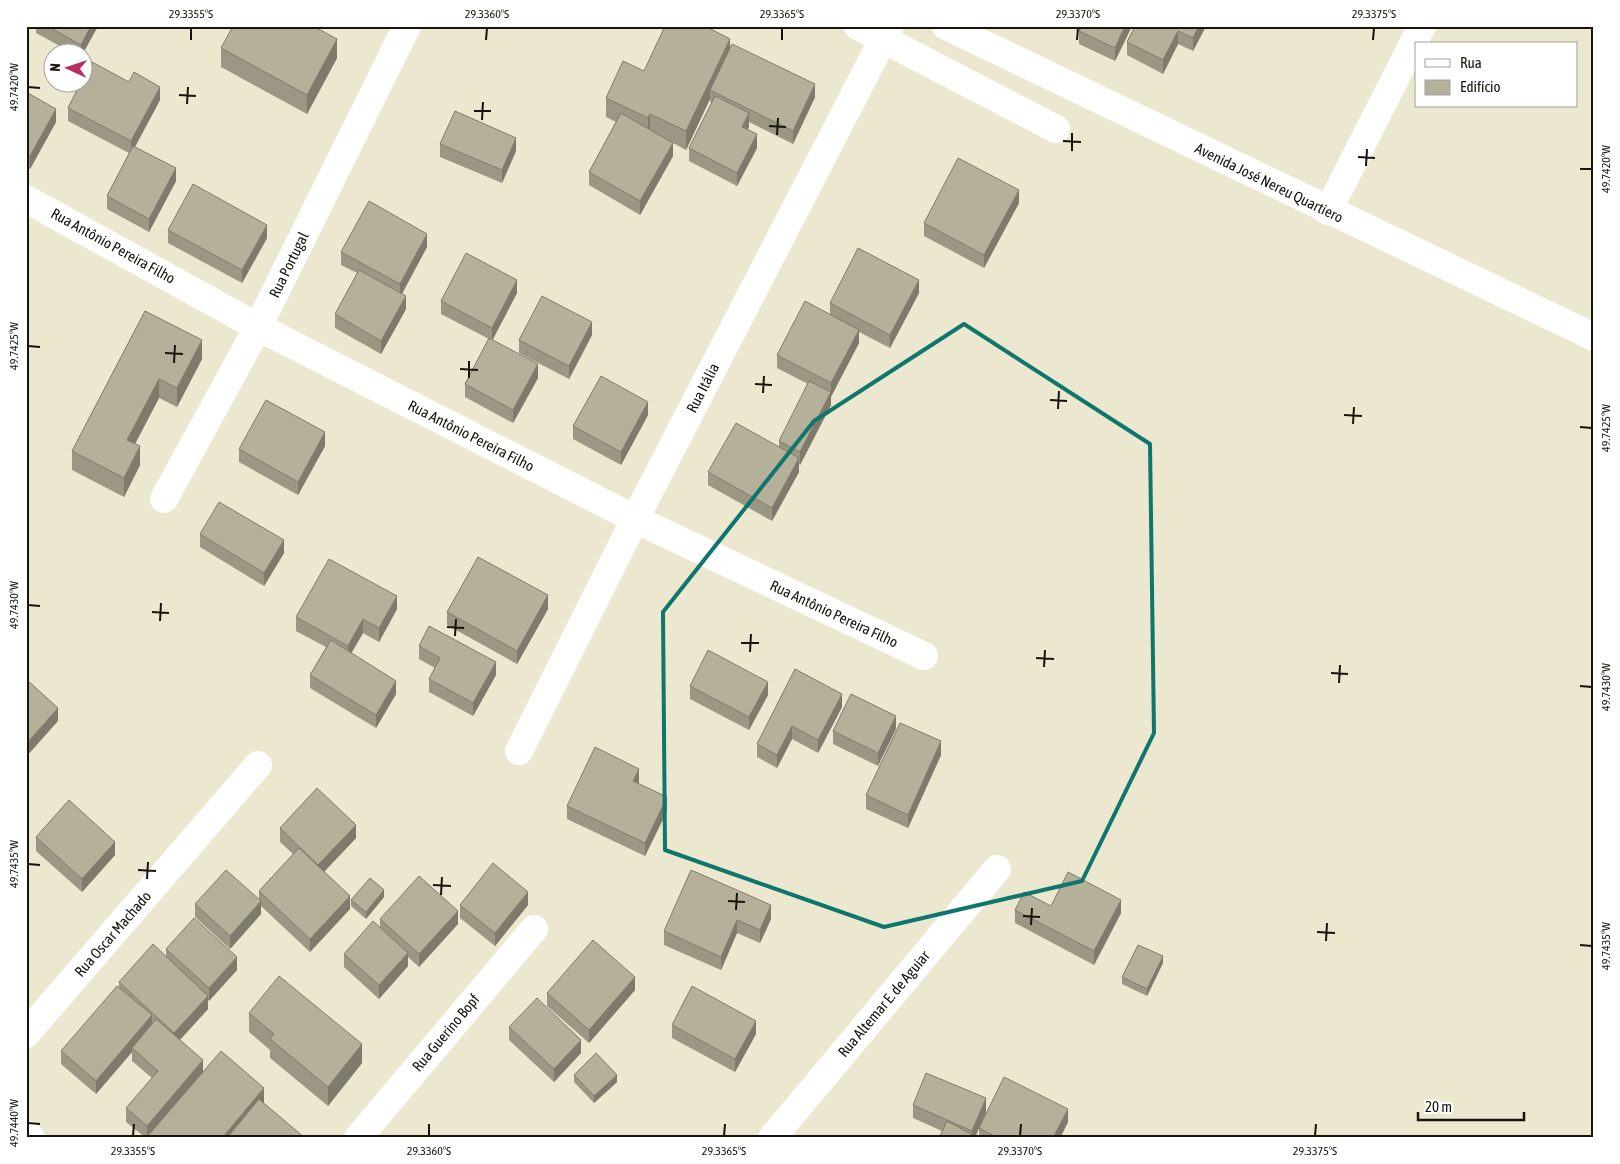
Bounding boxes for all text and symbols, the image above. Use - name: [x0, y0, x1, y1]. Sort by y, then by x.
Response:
- text: 29.3355°S: [169, 7, 213, 21]
- text: 29.3360°S: [465, 7, 509, 21]
- text: 29.3365°S: [760, 7, 804, 21]
- text: 29.3370°S: [1056, 7, 1100, 21]
- text: 29.3375°S: [1352, 7, 1396, 21]
- north arrow: [42, 42, 92, 92]
- legend: [1415, 42, 1578, 108]
- text: Rua: [1460, 54, 1482, 71]
- text: 49.7420°W: [7, 63, 21, 111]
- text: N: [47, 63, 63, 72]
- text: Edifício: [1460, 78, 1501, 95]
- street label: Avenida José Nereu Quartiero: [1192, 139, 1346, 226]
- text: 49.7420°W: [1599, 145, 1613, 193]
- street label: Rua Antônio Pereira Filho: [48, 204, 178, 287]
- street label: Rua Portugal: [265, 229, 312, 300]
- text: 49.7425°W: [7, 322, 21, 370]
- street label: Rua Itália: [683, 360, 722, 415]
- street label: Rua Antônio Pereira Filho: [405, 396, 537, 475]
- text: 49.7425°W: [1599, 404, 1613, 452]
- street label: Rua Antônio Pereira Filho: [768, 576, 901, 651]
- text: 49.7430°W: [7, 581, 21, 629]
- text: 49.7430°W: [1599, 663, 1613, 711]
- text: 49.7435°W: [7, 840, 21, 888]
- street label: Rua Oscar Machado: [71, 887, 154, 980]
- text: 49.7435°W: [1599, 922, 1613, 970]
- street label: Rua Altemar E. de Aguiar: [834, 947, 933, 1060]
- street label: Rua Guerino Bopf: [408, 991, 483, 1075]
- scale bar: [1418, 1089, 1524, 1121]
- text: 20 m: [1425, 1098, 1452, 1115]
- text: 49.7440°W: [7, 1099, 21, 1147]
- text: 29.3355°S: [111, 1144, 155, 1158]
- text: 29.3360°S: [407, 1144, 451, 1158]
- text: 29.3365°S: [702, 1144, 746, 1158]
- text: 29.3370°S: [998, 1144, 1042, 1158]
- text: 29.3375°S: [1293, 1144, 1337, 1158]

